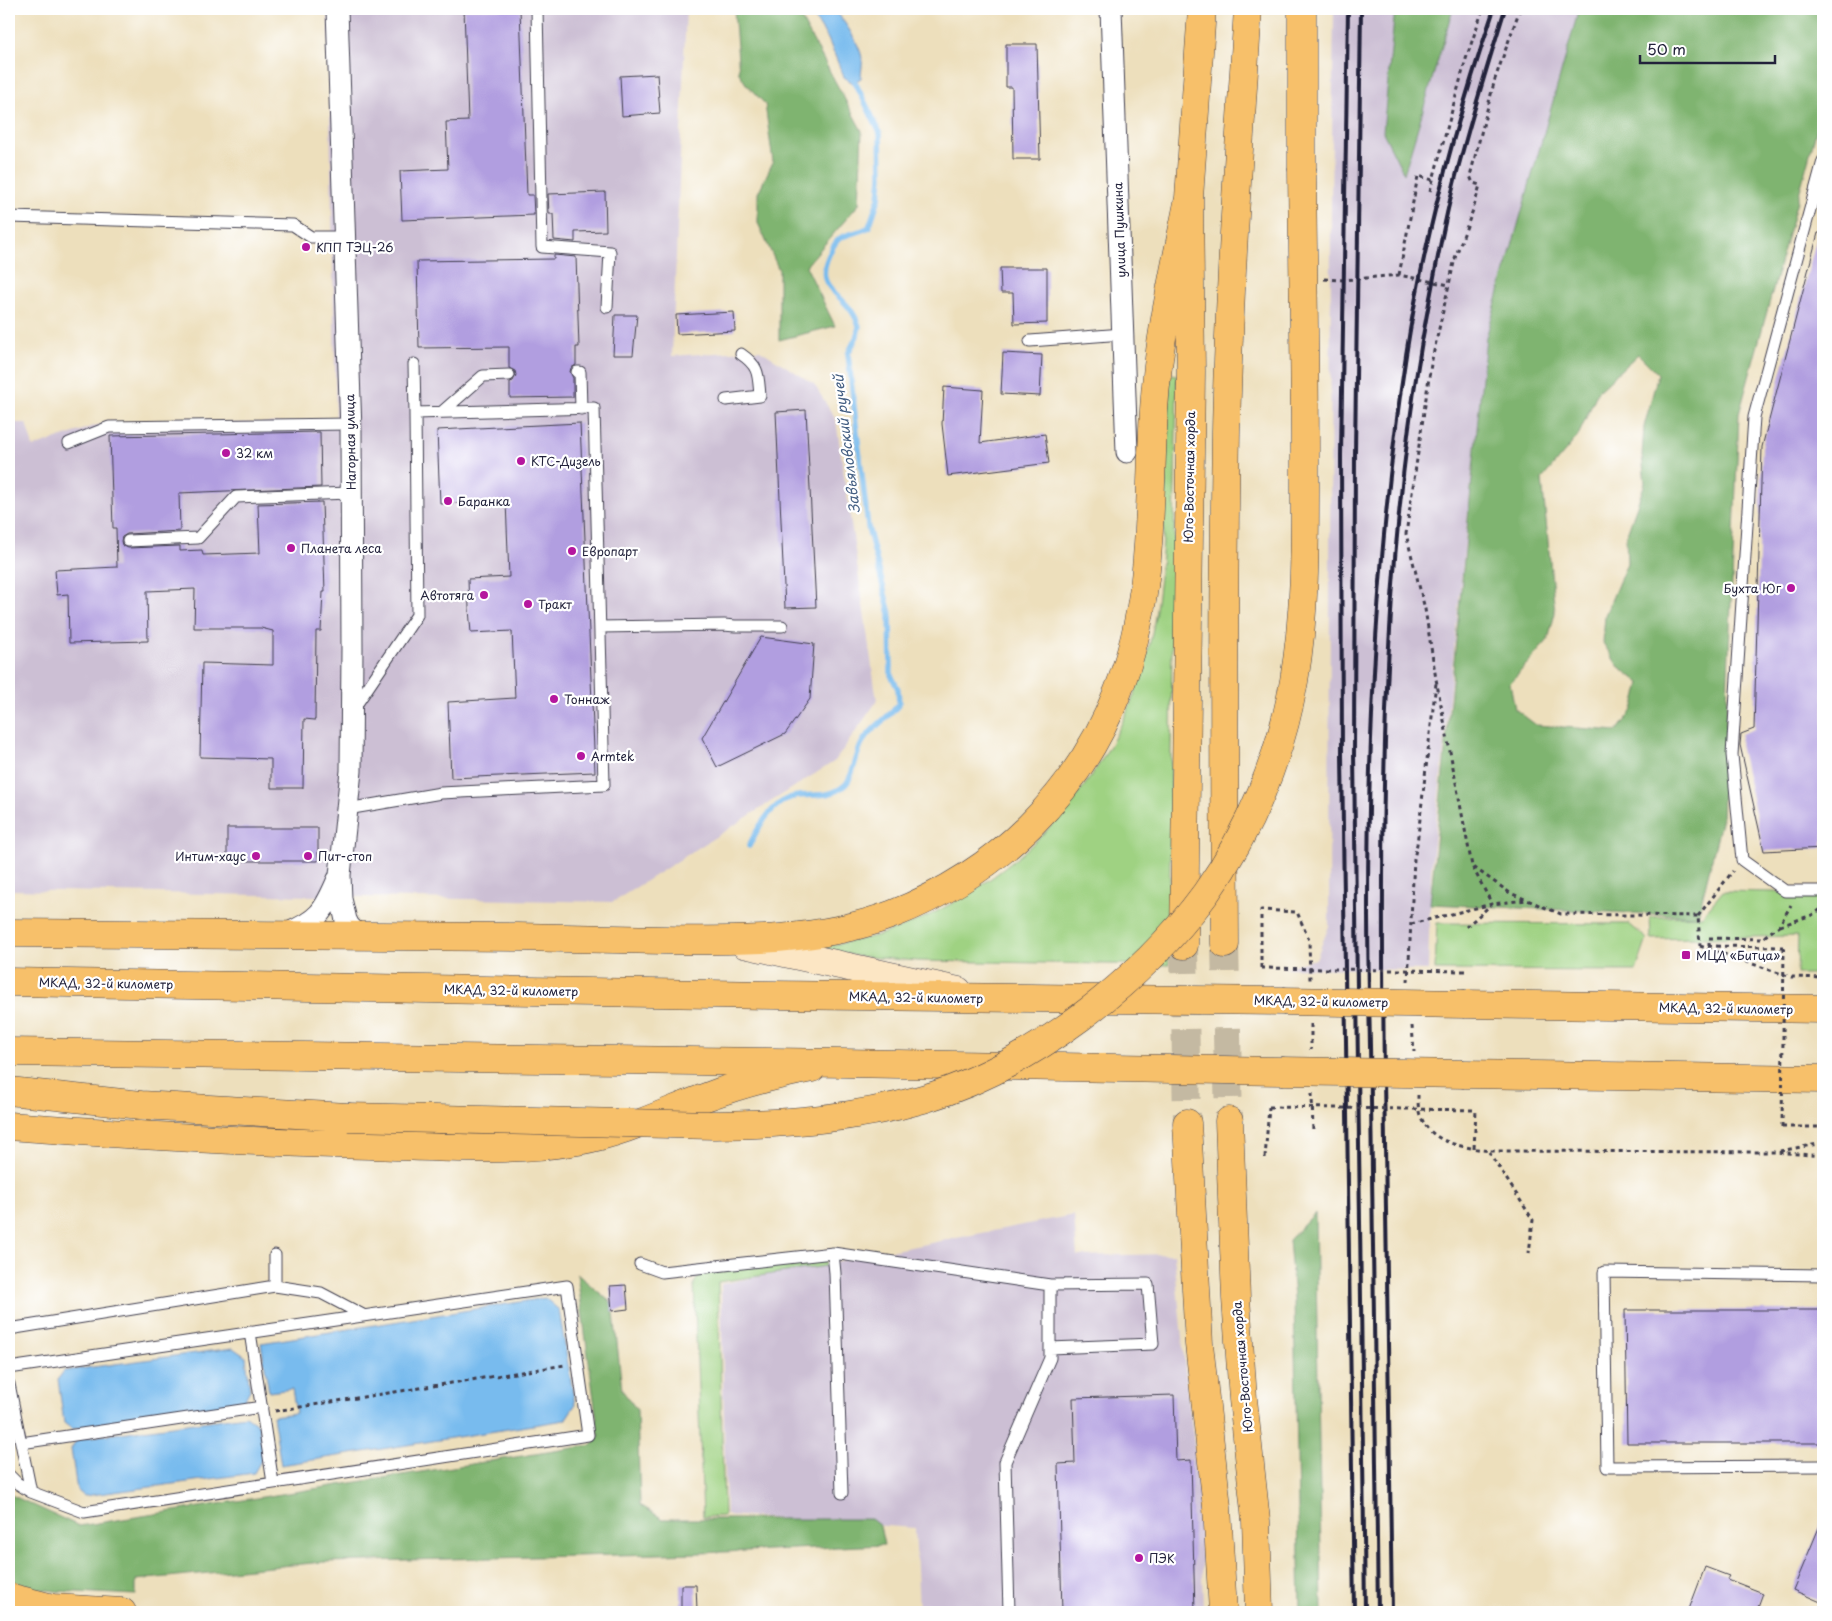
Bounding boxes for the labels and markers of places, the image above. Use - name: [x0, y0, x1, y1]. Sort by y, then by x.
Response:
- place label: КПП ТЭЦ-26: [316, 238, 394, 256]
- marker: КПП ТЭЦ-26: [300, 241, 312, 253]
- place label: 32 км: [236, 444, 273, 462]
- marker: 32 км: [220, 447, 232, 459]
- place label: КТС-Дизель: [531, 452, 601, 470]
- marker: КТС-Дизель: [515, 455, 527, 467]
- place label: Баранка: [458, 492, 510, 510]
- marker: Баранка: [442, 495, 454, 507]
- place label: Планета леса: [301, 539, 382, 557]
- marker: Планета леса: [285, 542, 297, 554]
- place label: Европарт: [582, 542, 638, 560]
- marker: Европарт: [566, 545, 578, 557]
- place label: Бухта Юг: [1723, 579, 1782, 597]
- marker: Бухта Юг: [1785, 582, 1797, 594]
- place label: Автотяга: [420, 586, 475, 604]
- marker: Автотяга: [478, 589, 490, 601]
- place label: Тракт: [538, 595, 572, 613]
- marker: Тракт: [522, 598, 534, 610]
- place label: Тоннаж: [564, 690, 610, 708]
- marker: Тоннаж: [548, 693, 560, 705]
- place label: Armtek: [591, 747, 634, 765]
- marker: Armtek: [575, 750, 587, 762]
- place label: Интим-хаус: [175, 847, 246, 865]
- place label: Пит-стоп: [318, 847, 372, 865]
- marker: Интим-хаус: [250, 850, 262, 862]
- marker: Пит-стоп: [302, 850, 314, 862]
- place label: МЦД «Битца»: [1696, 946, 1780, 964]
- marker: МЦД «Битца»: [1680, 949, 1692, 961]
- place label: ПЭК: [1149, 1549, 1175, 1567]
- marker: ПЭК: [1133, 1552, 1145, 1564]

